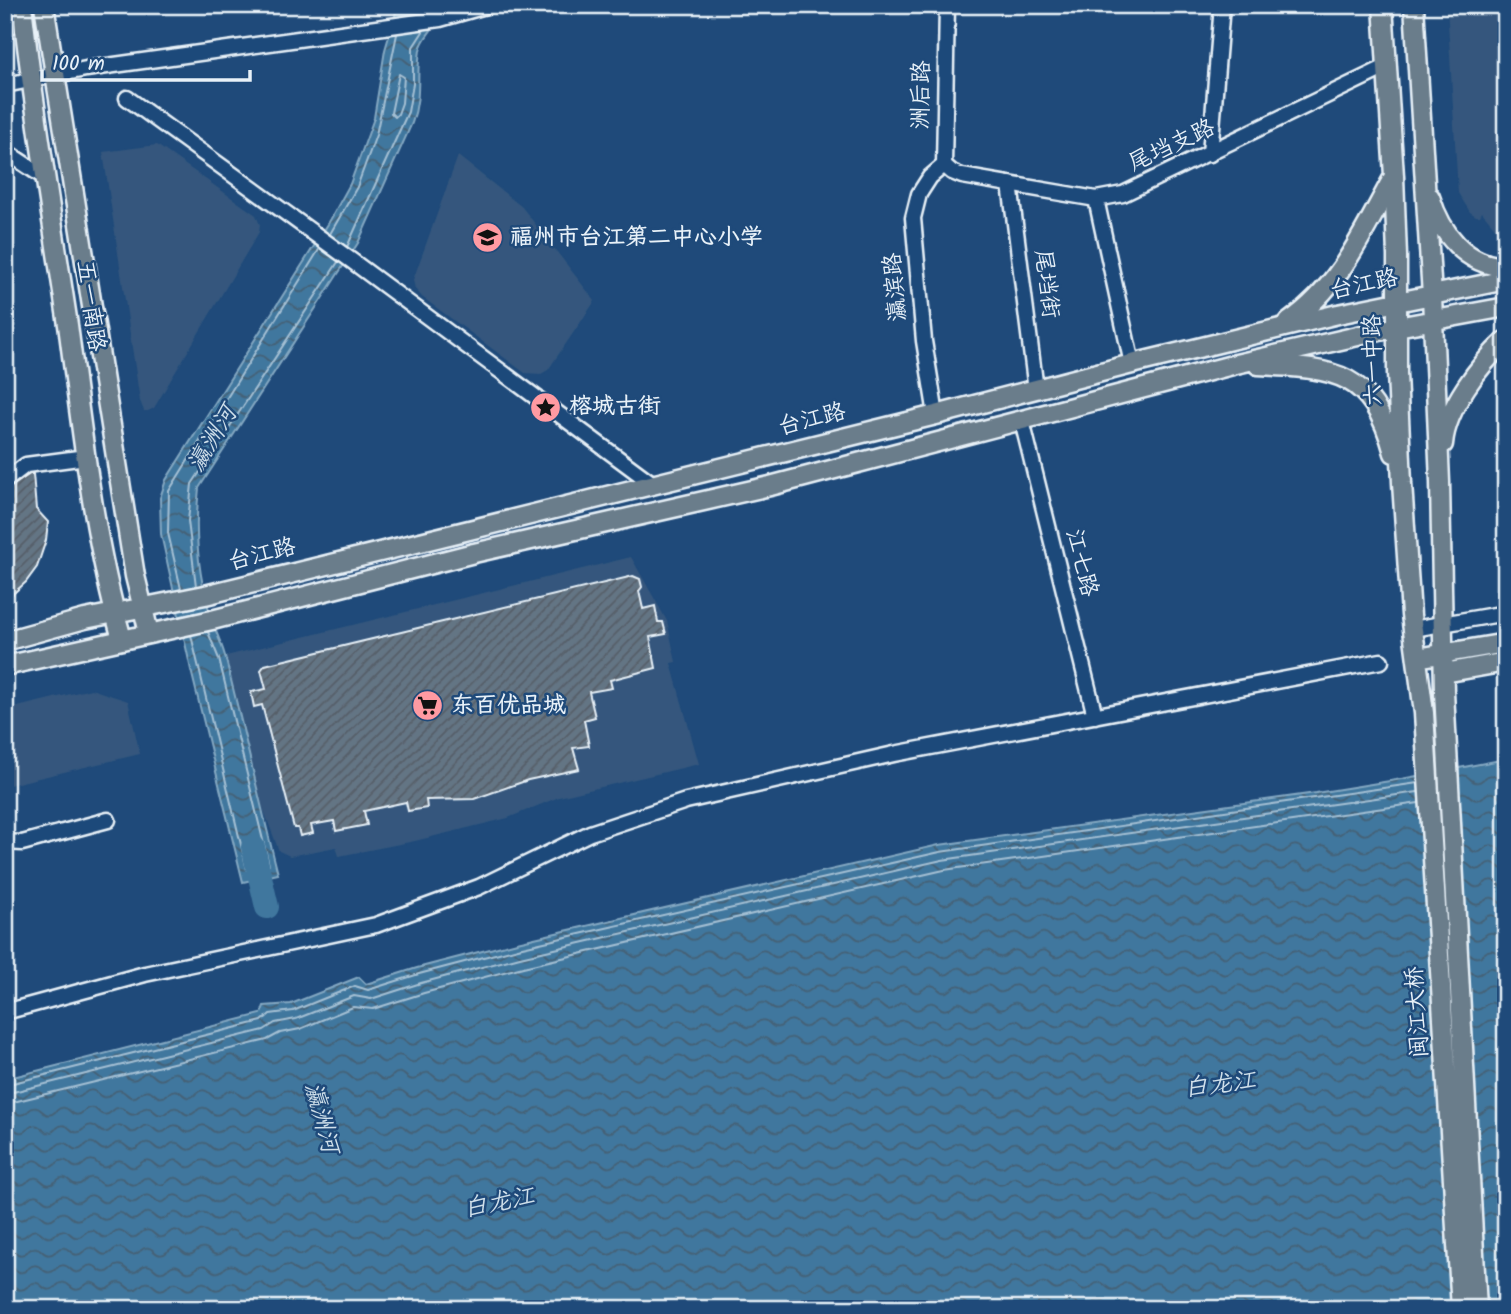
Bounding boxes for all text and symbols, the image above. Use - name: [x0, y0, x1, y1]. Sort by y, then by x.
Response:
- scale bar: [42, 38, 250, 82]
- text: 100 m: [52, 48, 105, 81]
- street label: 洲后路: [903, 60, 941, 130]
- street label: 尾垱支路: [1123, 110, 1221, 182]
- place label: 福州市台江第二中心小学: [510, 220, 763, 256]
- school or university icon: 福州市台江第二中心小学: [470, 221, 504, 255]
- street label: 尾垱街: [1024, 248, 1068, 320]
- street label: 瀛滨路: [875, 251, 917, 323]
- street label: 五一南路: [66, 258, 114, 354]
- street label: 台江路: [1327, 260, 1401, 310]
- street label: 六一中路: [1355, 314, 1393, 406]
- place label: 榕城古街: [569, 389, 661, 425]
- place icon: 榕城古街: [529, 390, 563, 424]
- street label: 台江路: [774, 394, 850, 446]
- water label: 瀛洲河: [178, 395, 250, 480]
- street label: 江七路: [1055, 525, 1107, 601]
- street label: 台江路: [224, 529, 300, 581]
- place label: 东百优品城: [451, 688, 566, 724]
- supermarket icon: 东百优品城: [411, 689, 445, 723]
- street label: 闽江大桥: [1397, 965, 1439, 1059]
- water label: 白龙江: [1182, 1061, 1259, 1109]
- water label: 瀛洲河: [293, 1078, 350, 1162]
- water label: 白龙江: [460, 1177, 539, 1229]

